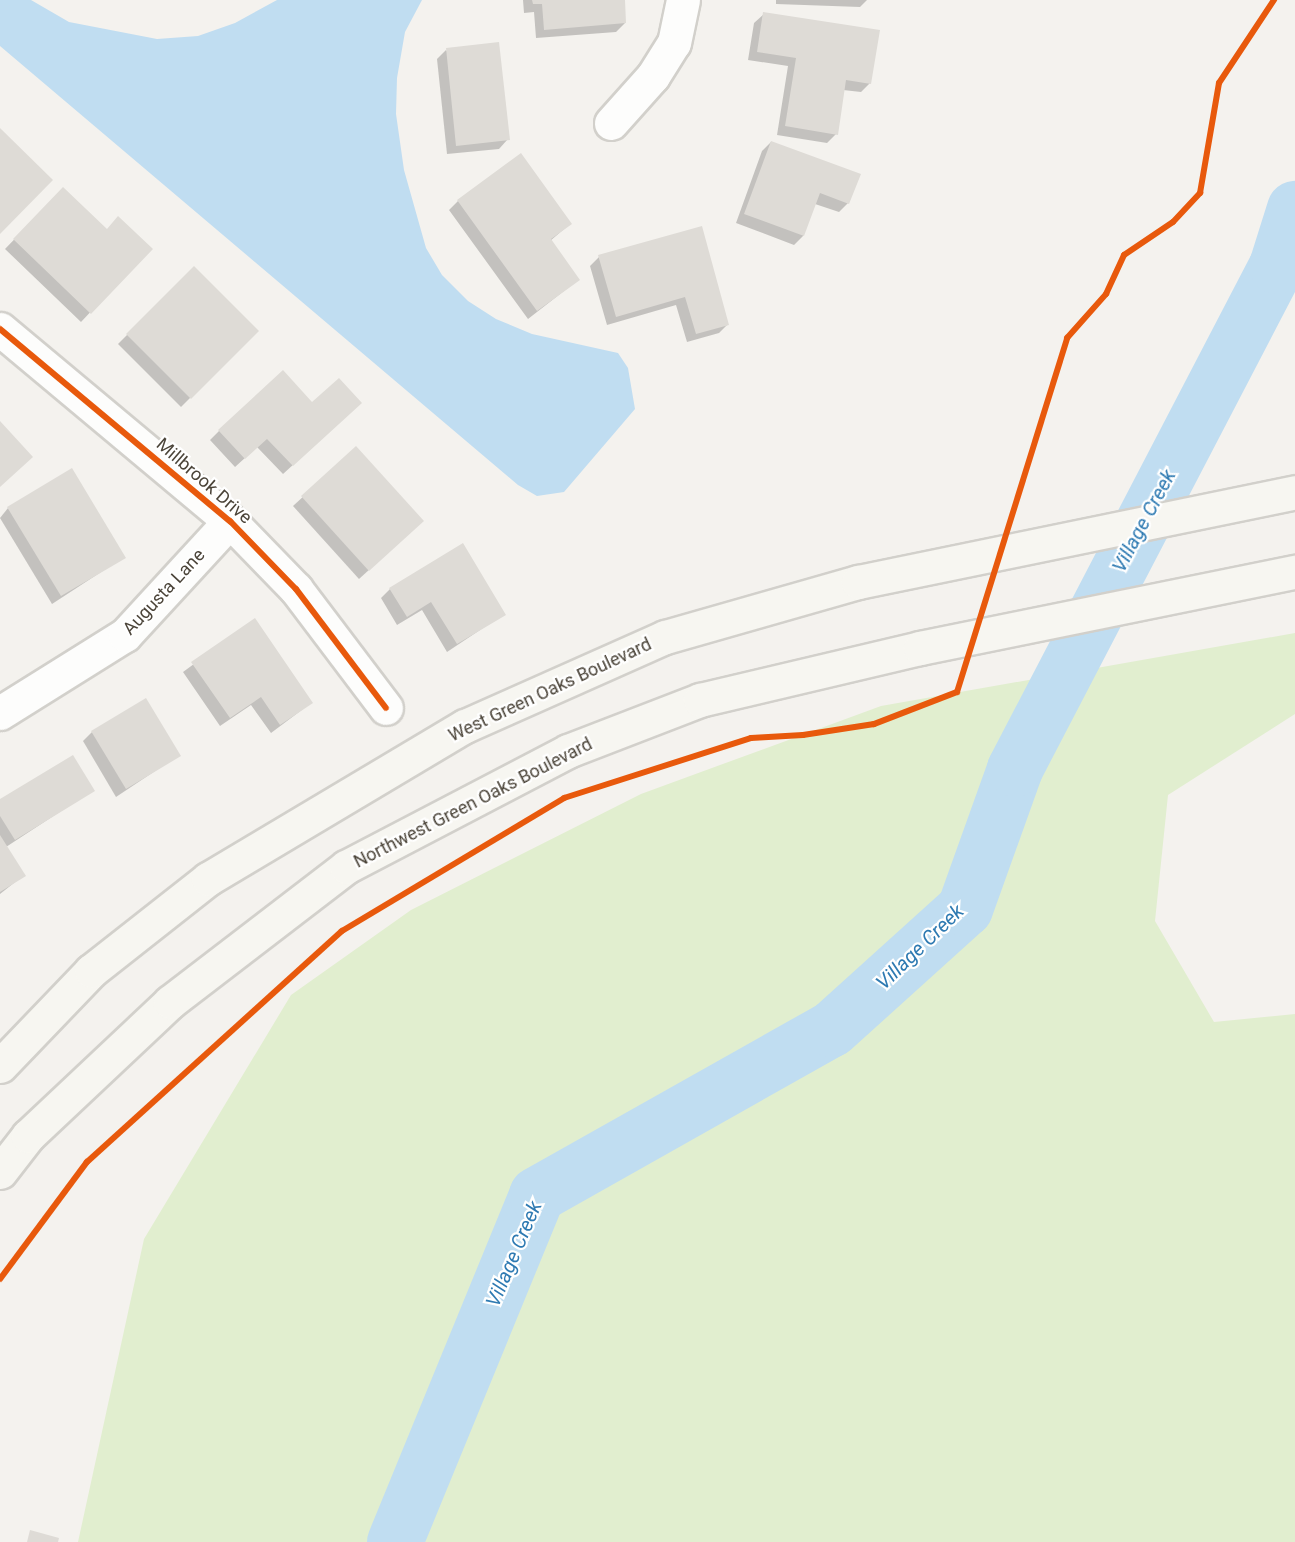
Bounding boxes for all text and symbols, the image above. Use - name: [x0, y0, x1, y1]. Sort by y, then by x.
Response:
- street label: Millbrook Drive: [152, 434, 256, 528]
- water label: Village Creek: [1107, 466, 1181, 576]
- street label: Augusta Lane: [119, 544, 209, 640]
- street label: West Green Oaks Boulevard: [445, 633, 655, 747]
- street label: Northwest Green Oaks Boulevard: [350, 733, 596, 873]
- water label: Village Creek: [871, 899, 969, 995]
- water label: Village Creek: [481, 1198, 547, 1310]

